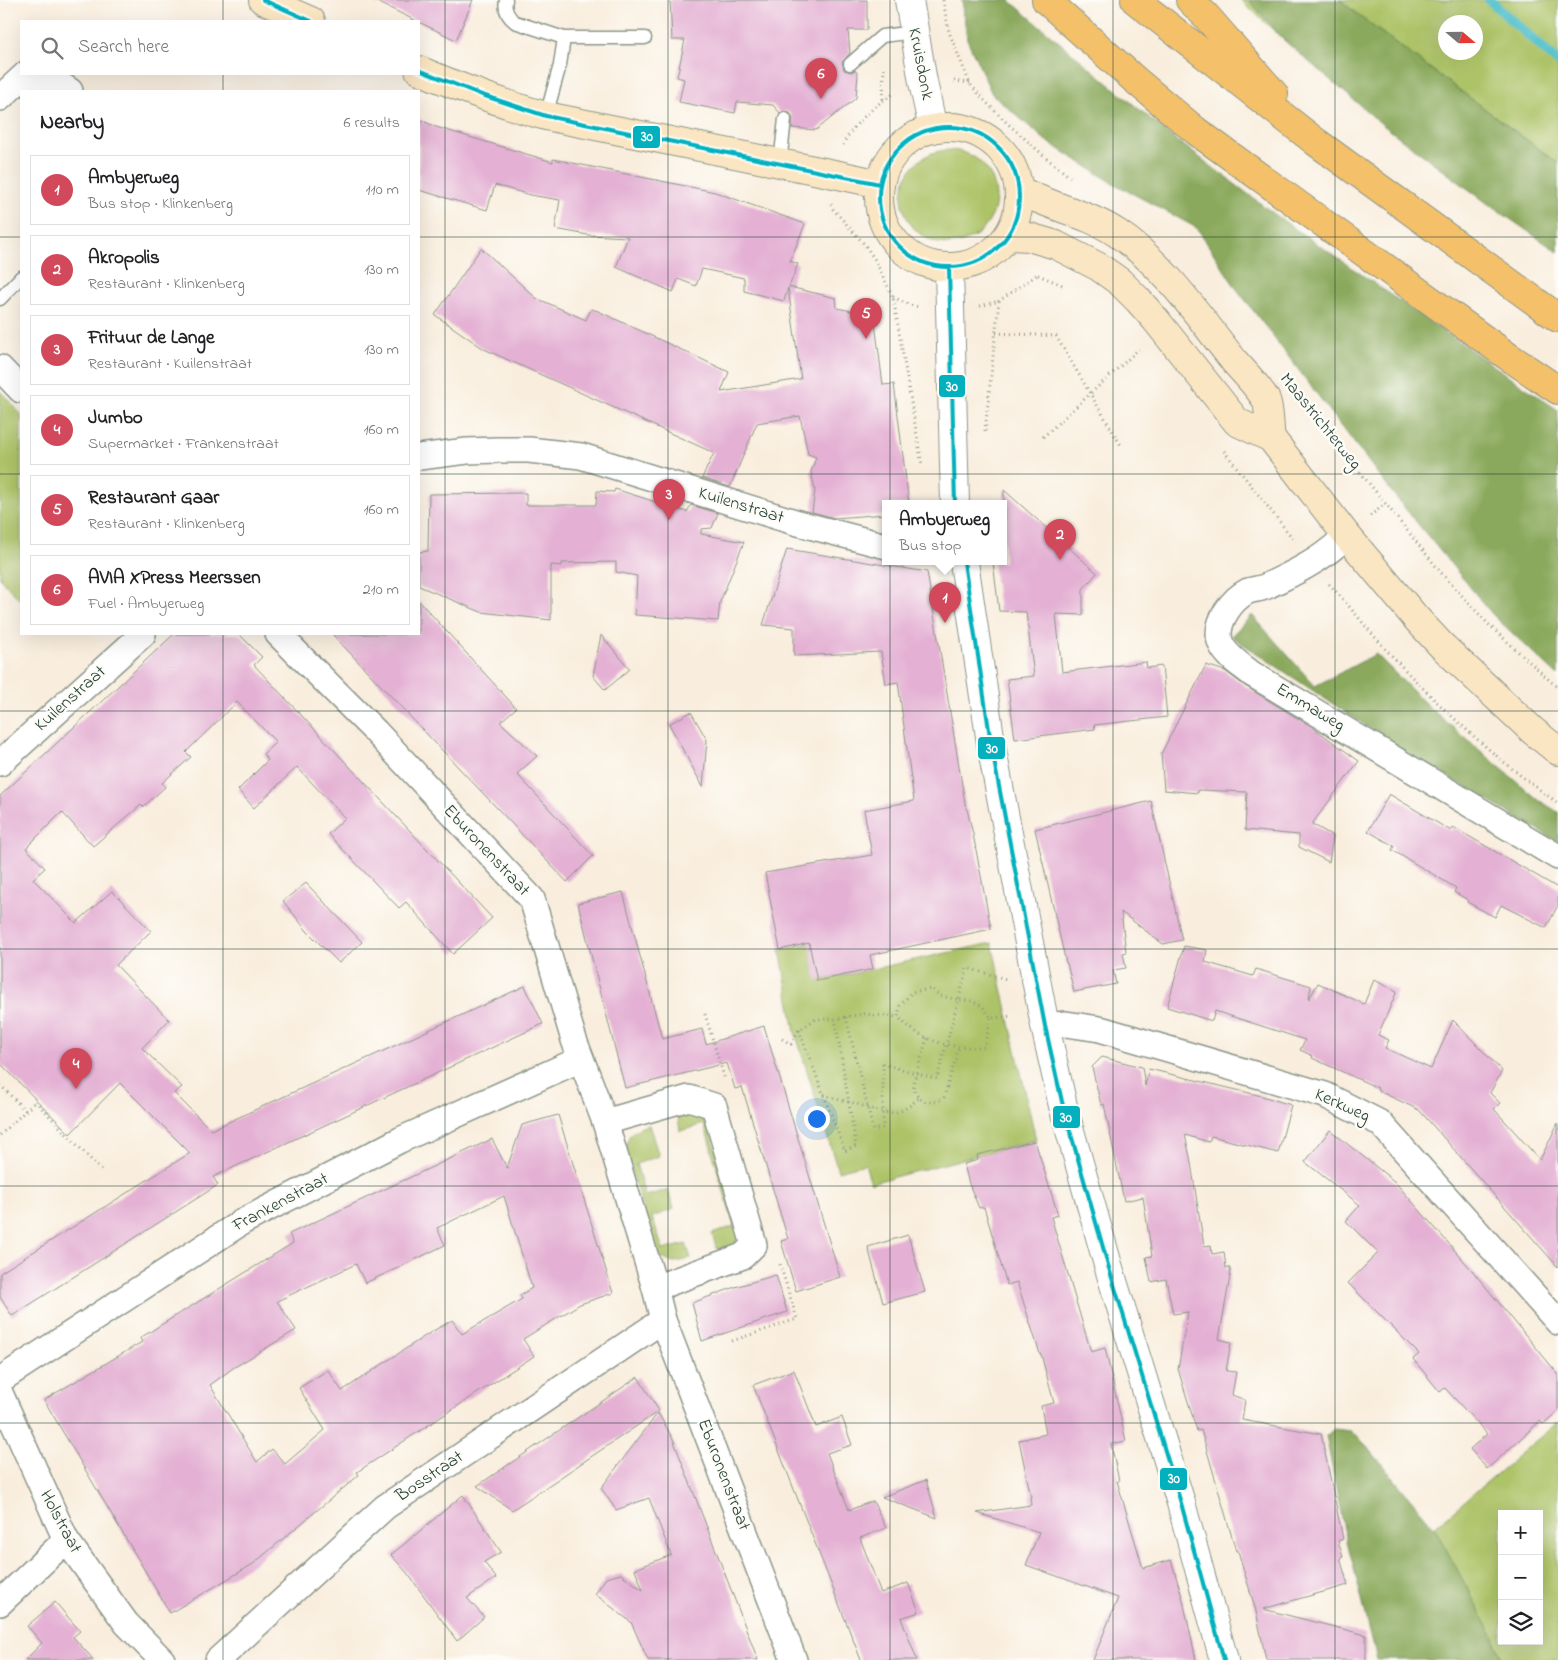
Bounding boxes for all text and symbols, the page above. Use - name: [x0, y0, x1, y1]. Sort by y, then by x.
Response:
- north arrow: [1438, 15, 1483, 60]
- search box: [20, 20, 420, 75]
- street label: Kruisdonk: [900, 26, 940, 103]
- icon: search: [38, 34, 66, 62]
- text: Search here: [78, 34, 169, 61]
- pin: 6: [805, 58, 837, 99]
- text: Nearby: [40, 108, 104, 138]
- text: 6 results: [343, 111, 400, 135]
- line badge: 30: [632, 125, 661, 149]
- text: 30: [640, 127, 653, 148]
- text: Ambyerweg: [88, 165, 179, 192]
- text: 1: [54, 178, 60, 202]
- text: 110 m: [365, 178, 399, 202]
- text: Bus stop · Klinkenberg: [88, 192, 233, 216]
- text: Akropolis: [88, 245, 160, 272]
- text: 2: [53, 258, 61, 282]
- text: 130 m: [364, 258, 399, 282]
- text: Restaurant · Klinkenberg: [88, 272, 245, 296]
- pin: 5: [850, 298, 882, 339]
- text: Frituur de Lange: [88, 325, 214, 352]
- text: 3: [54, 338, 60, 362]
- text: 130 m: [364, 338, 399, 362]
- text: Restaurant · Kuilenstraat: [88, 352, 252, 376]
- street label: Maastrichterweg: [1272, 368, 1367, 477]
- line badge: 30: [938, 374, 966, 398]
- text: 30: [945, 377, 958, 398]
- text: Jumbo: [88, 405, 143, 432]
- text: 4: [54, 418, 60, 442]
- text: 160 m: [364, 418, 399, 442]
- text: Supermarket · Frankenstraat: [88, 432, 279, 456]
- pin: 3: [653, 479, 685, 520]
- street label: Kuilenstraat: [695, 481, 787, 531]
- text: Restaurant Gaar: [88, 485, 219, 512]
- text: 5: [52, 498, 62, 522]
- text: 160 m: [364, 498, 399, 522]
- popup: [882, 500, 1007, 565]
- text: Ambyerweg: [899, 507, 990, 534]
- text: Restaurant · Klinkenberg: [88, 512, 245, 536]
- pin: 2: [1044, 519, 1076, 560]
- text: Bus stop: [899, 534, 962, 558]
- text: AVIA XPress Meerssen: [88, 565, 261, 592]
- text: 6: [53, 578, 61, 602]
- text: 210 m: [363, 578, 399, 602]
- pin: 1: [929, 582, 961, 623]
- text: Fuel · Ambyerweg: [88, 592, 204, 616]
- street label: Kuilenstraat: [29, 660, 113, 738]
- street label: Emmaweg: [1270, 677, 1350, 740]
- line badge: 30: [977, 736, 1006, 760]
- text: 30: [985, 739, 998, 760]
- street label: Eburonenstraat: [436, 799, 536, 903]
- pin: 4: [60, 1048, 92, 1089]
- street label: Kerkweg: [1310, 1082, 1374, 1131]
- line badge: 30: [1052, 1105, 1081, 1129]
- your location: [804, 1106, 830, 1132]
- text: 30: [1059, 1108, 1072, 1129]
- street label: Frankenstraat: [227, 1167, 334, 1240]
- street label: Eburonenstraat: [690, 1415, 756, 1535]
- street label: Bosstraat: [390, 1445, 469, 1510]
- line badge: 30: [1159, 1467, 1188, 1491]
- text: 30: [1167, 1469, 1180, 1490]
- street label: Holstraat: [32, 1486, 88, 1558]
- map controls: [1498, 1510, 1543, 1645]
- button: +: [1498, 1510, 1543, 1555]
- button: −: [1498, 1555, 1543, 1600]
- button: layers: [1498, 1600, 1543, 1645]

